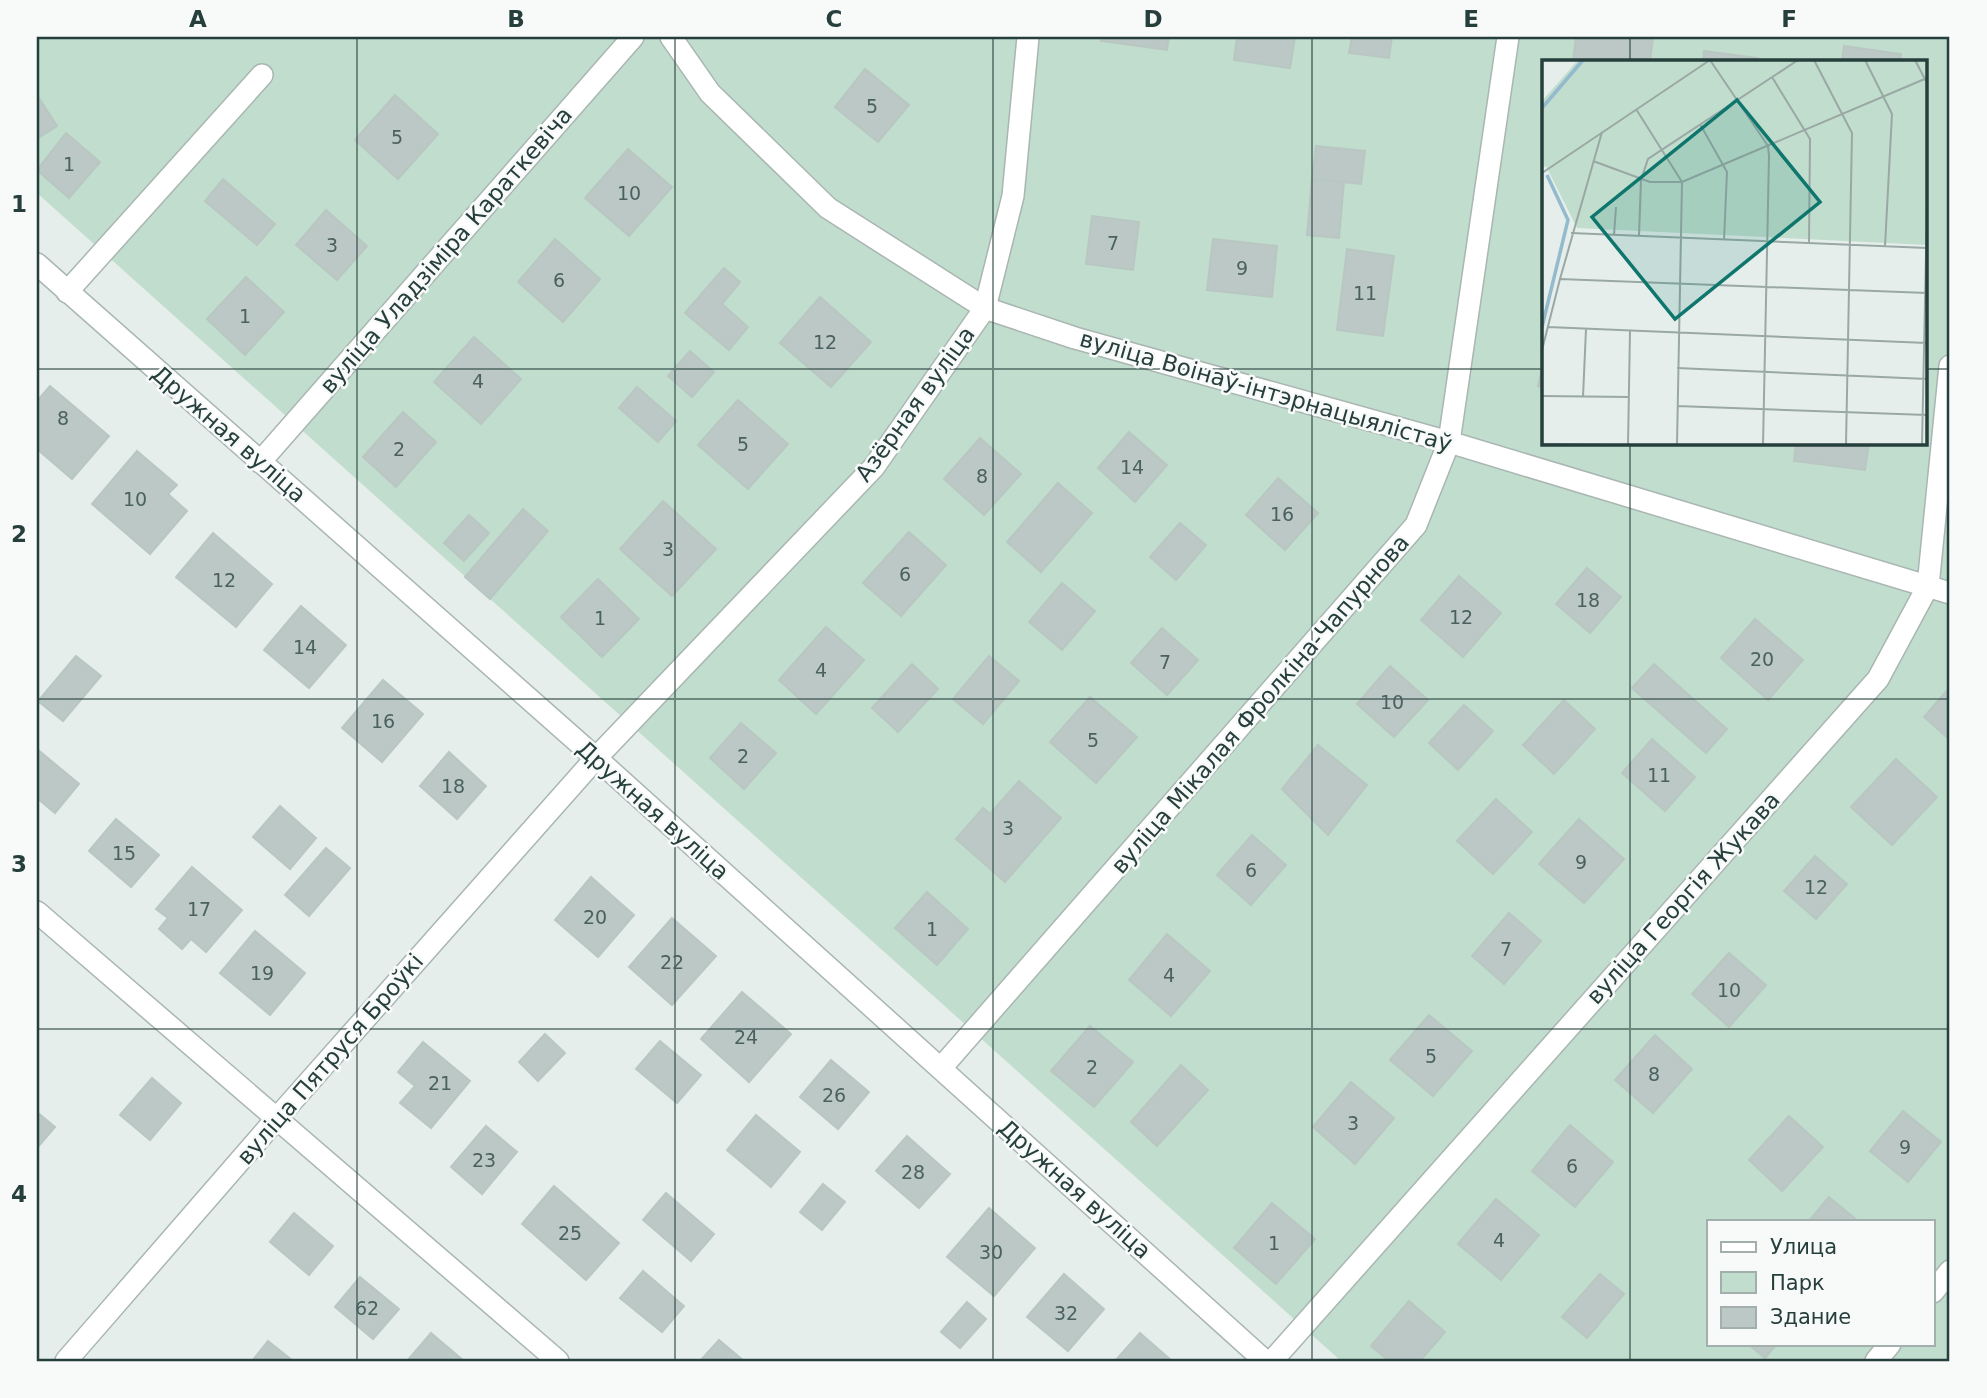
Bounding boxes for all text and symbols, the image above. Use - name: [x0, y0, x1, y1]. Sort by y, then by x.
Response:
- text: A: [189, 6, 207, 32]
- text: B: [507, 6, 525, 32]
- text: C: [826, 6, 842, 32]
- text: D: [1143, 6, 1163, 32]
- text: E: [1463, 6, 1479, 32]
- text: F: [1781, 6, 1797, 32]
- inset map: [1542, 60, 1927, 444]
- house number: 5: [866, 95, 878, 117]
- street label: вуліца Уладзіміра Караткевіча: [315, 102, 577, 398]
- house number: 5: [391, 126, 403, 148]
- house number: 1: [63, 153, 75, 175]
- house number: 10: [617, 182, 641, 204]
- text: 1: [11, 191, 27, 217]
- house number: 7: [1107, 232, 1119, 254]
- house number: 3: [326, 234, 338, 256]
- house number: 9: [1236, 257, 1248, 279]
- house number: 6: [553, 269, 565, 291]
- house number: 11: [1353, 282, 1377, 304]
- house number: 1: [239, 305, 251, 327]
- street label: Азёрная вуліца: [850, 322, 980, 486]
- street label: вуліца Воінаў-інтэрнацыялістаў: [1077, 325, 1455, 457]
- house number: 12: [813, 331, 837, 353]
- street label: Дружная вуліца: [147, 360, 311, 508]
- house number: 4: [472, 370, 484, 392]
- house number: 8: [57, 407, 69, 429]
- house number: 5: [737, 433, 749, 455]
- house number: 2: [393, 438, 405, 460]
- house number: 14: [1120, 456, 1144, 478]
- house number: 8: [976, 465, 988, 487]
- house number: 10: [123, 488, 147, 510]
- house number: 16: [1270, 503, 1294, 525]
- text: 2: [11, 521, 27, 547]
- street label: вуліца Мікалая Фролкіна-Чапурнова: [1106, 529, 1414, 879]
- house number: 3: [662, 538, 674, 560]
- house number: 6: [899, 563, 911, 585]
- house number: 12: [212, 569, 236, 591]
- house number: 18: [1576, 589, 1600, 611]
- house number: 12: [1449, 606, 1473, 628]
- house number: 1: [594, 607, 606, 629]
- house number: 14: [293, 636, 317, 658]
- house number: 20: [1750, 648, 1774, 670]
- house number: 7: [1159, 651, 1171, 673]
- house number: 4: [815, 659, 827, 681]
- house number: 10: [1380, 691, 1404, 713]
- house number: 16: [371, 710, 395, 732]
- house number: 5: [1087, 729, 1099, 751]
- street label: Дружная вуліца: [572, 735, 734, 885]
- house number: 2: [737, 745, 749, 767]
- house number: 11: [1647, 764, 1671, 786]
- house number: 18: [441, 775, 465, 797]
- street label: вуліца Георгія Жукава: [1581, 787, 1785, 1009]
- house number: 3: [1002, 817, 1014, 839]
- house number: 15: [112, 842, 136, 864]
- text: 3: [11, 851, 27, 877]
- house number: 9: [1575, 851, 1587, 873]
- house number: 6: [1245, 859, 1257, 881]
- house number: 12: [1804, 876, 1828, 898]
- house number: 17: [187, 898, 211, 920]
- house number: 20: [583, 906, 607, 928]
- house number: 1: [926, 918, 938, 940]
- house number: 7: [1500, 938, 1512, 960]
- street label: вуліца Пятруся Броўкі: [232, 949, 428, 1169]
- house number: 22: [660, 951, 684, 973]
- house number: 19: [250, 962, 274, 984]
- house number: 4: [1163, 964, 1175, 986]
- house number: 10: [1717, 979, 1741, 1001]
- house number: 24: [734, 1026, 758, 1048]
- house number: 5: [1425, 1045, 1437, 1067]
- house number: 2: [1086, 1056, 1098, 1078]
- house number: 8: [1648, 1063, 1660, 1085]
- house number: 21: [428, 1072, 452, 1094]
- house number: 26: [822, 1084, 846, 1106]
- house number: 3: [1347, 1112, 1359, 1134]
- street label: Дружная вуліца: [994, 1114, 1156, 1264]
- house number: 9: [1899, 1136, 1911, 1158]
- house number: 23: [472, 1149, 496, 1171]
- house number: 6: [1566, 1155, 1578, 1177]
- house number: 28: [901, 1161, 925, 1183]
- text: 4: [11, 1181, 27, 1207]
- legend: [1707, 1220, 1934, 1346]
- house number: 25: [558, 1222, 582, 1244]
- house number: 4: [1493, 1229, 1505, 1251]
- house number: 1: [1268, 1232, 1280, 1254]
- text: Улица: [1770, 1235, 1837, 1259]
- house number: 30: [979, 1241, 1003, 1263]
- text: Парк: [1770, 1271, 1825, 1295]
- house number: 62: [355, 1297, 379, 1319]
- house number: 32: [1054, 1302, 1078, 1324]
- text: Здание: [1770, 1305, 1851, 1329]

